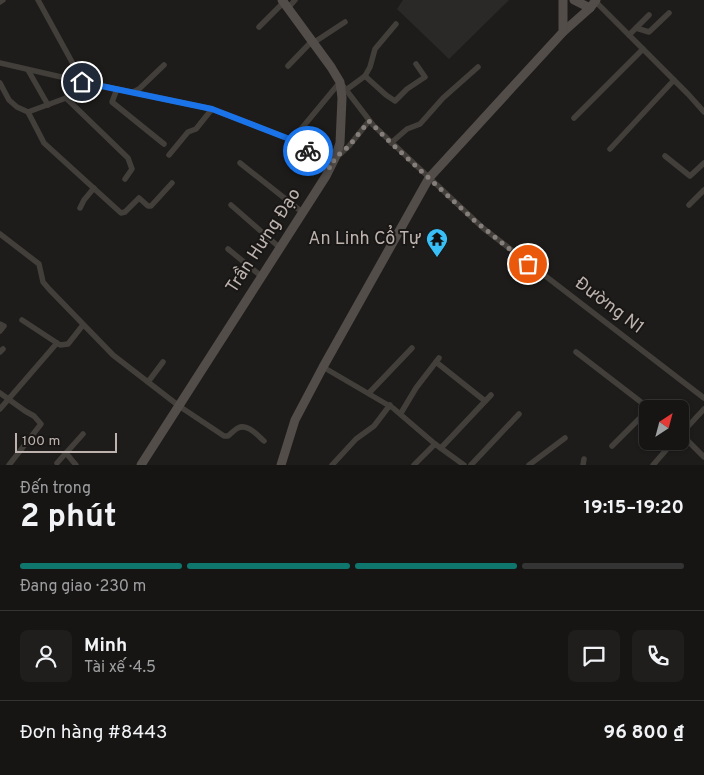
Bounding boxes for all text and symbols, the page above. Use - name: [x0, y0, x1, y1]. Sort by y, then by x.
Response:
- pin: [61, 61, 103, 103]
- icon: home: [68, 68, 96, 96]
- courier: [283, 126, 333, 176]
- icon: bike: [294, 137, 322, 165]
- street label: Trần Hưng Đạo: [221, 184, 307, 298]
- place label: An Linh Cổ Tự: [308, 224, 422, 251]
- temple icon: An Linh Cổ Tự: [425, 227, 449, 258]
- pin: [507, 243, 549, 285]
- icon: bag: [514, 250, 542, 278]
- street label: Đường N1: [570, 272, 648, 340]
- north arrow: [639, 400, 689, 450]
- map controls: [639, 400, 689, 450]
- scale bar: [15, 430, 118, 453]
- text: 100 m: [22, 433, 60, 450]
- text: Đến trong: [20, 479, 91, 499]
- text: 19:15–19:20: [583, 496, 684, 520]
- text: 2 phút: [20, 498, 117, 538]
- text: Đang giao · 230 m: [20, 577, 146, 597]
- button: person: [20, 630, 72, 682]
- button: chat: [568, 630, 620, 682]
- button: phone: [632, 630, 684, 682]
- text: Minh: [84, 634, 127, 658]
- text: Tài xế · 4.5: [84, 658, 156, 678]
- text: Đơn hàng #8443: [20, 721, 167, 745]
- text: 96 800 ₫: [603, 721, 684, 745]

